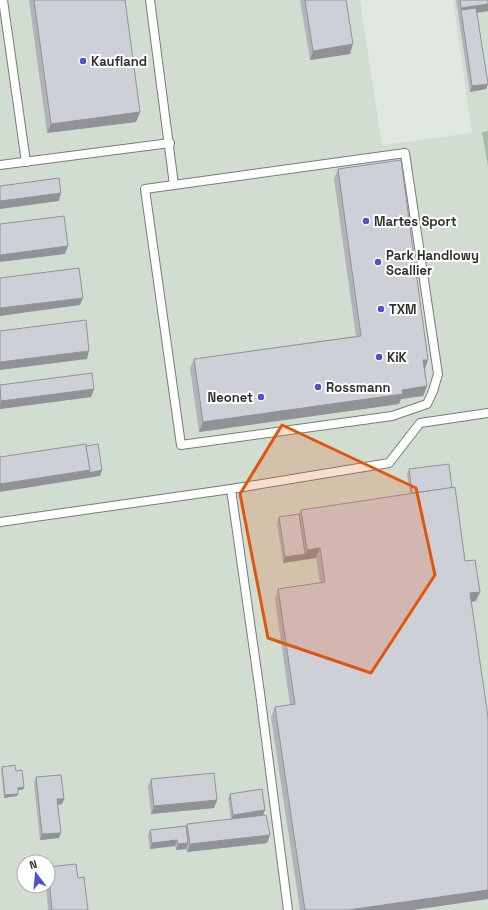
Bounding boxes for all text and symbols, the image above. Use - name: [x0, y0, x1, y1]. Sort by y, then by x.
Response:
- place label: Kaufland: [91, 53, 147, 70]
- marker: Kaufland: [78, 56, 88, 66]
- place label: Martes Sport: [374, 213, 457, 230]
- marker: Martes Sport: [361, 216, 371, 226]
- place label: Park Handlowy Scallier: [386, 247, 479, 279]
- marker: Park Handlowy Scallier: [373, 257, 383, 267]
- place label: TXM: [389, 301, 416, 318]
- marker: TXM: [376, 304, 386, 314]
- place label: KiK: [387, 349, 408, 366]
- marker: KiK: [374, 352, 384, 362]
- place label: Rossmann: [326, 379, 390, 396]
- marker: Rossmann: [313, 382, 323, 392]
- place label: Neonet: [208, 389, 253, 406]
- marker: Neonet: [256, 392, 266, 402]
- north arrow: [16, 854, 56, 894]
- text: N: [28, 857, 39, 872]

